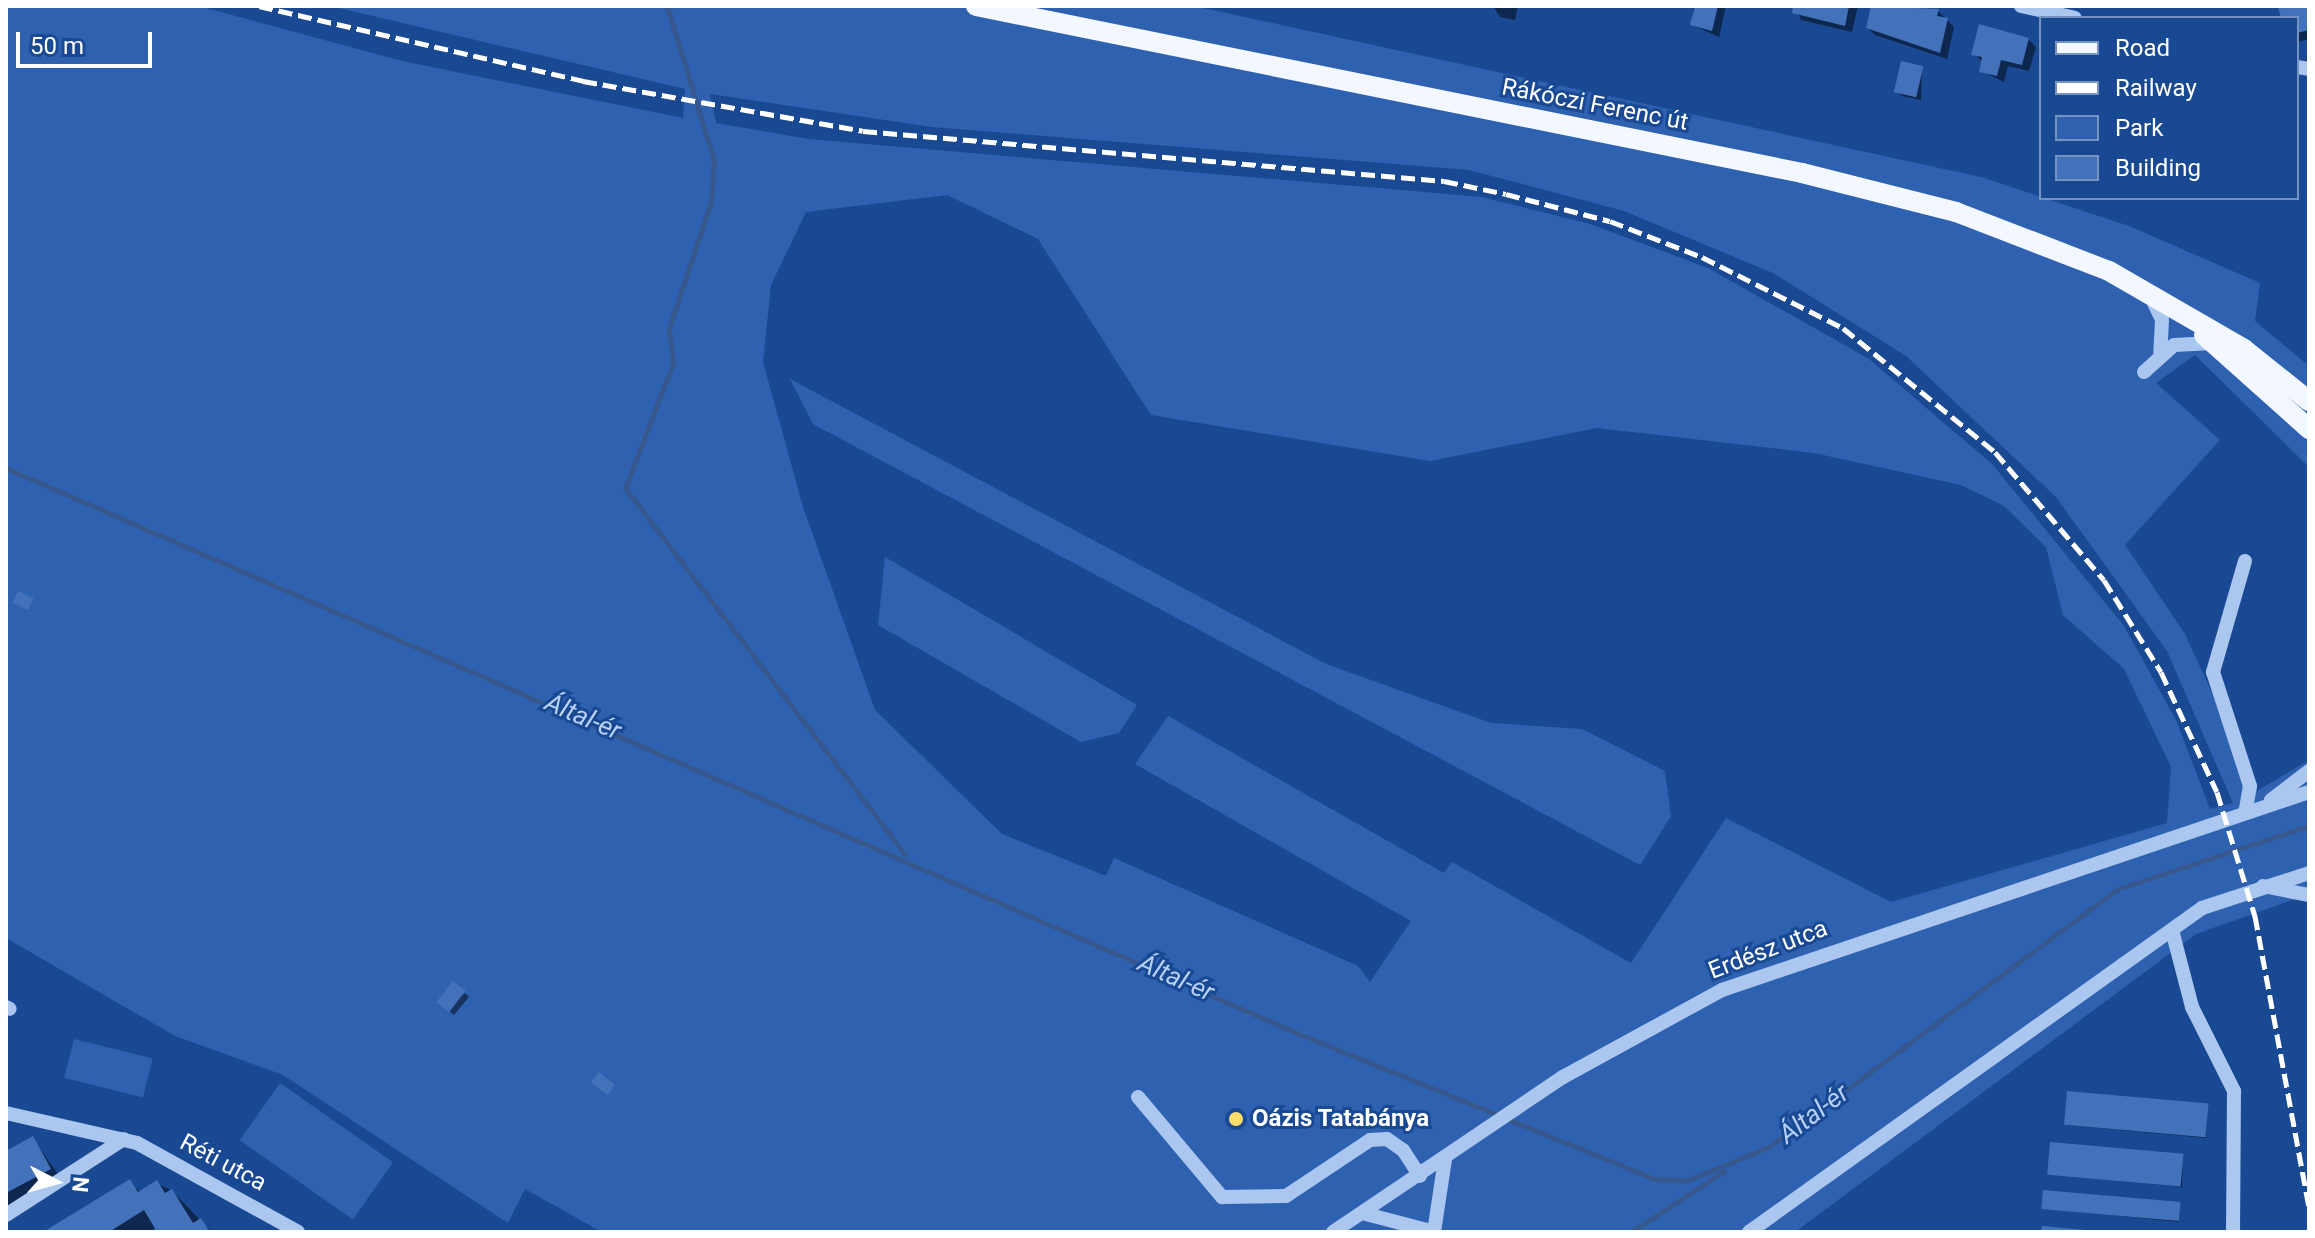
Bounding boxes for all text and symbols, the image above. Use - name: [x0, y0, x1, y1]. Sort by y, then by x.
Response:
- scale bar: [20, 16, 156, 66]
- legend: [2039, 16, 2299, 200]
- text: 50 m: [30, 32, 84, 60]
- text: Road: [2115, 34, 2170, 62]
- street label: Rákóczi Ferenc út: [1499, 73, 1691, 137]
- text: Railway: [2115, 74, 2197, 102]
- text: Park: [2115, 114, 2163, 142]
- text: Building: [2115, 154, 2201, 182]
- water label: Által-ér: [540, 687, 626, 747]
- street label: Erdész utca: [1705, 914, 1831, 986]
- water label: Által-ér: [1133, 948, 1219, 1008]
- water label: Által-ér: [1773, 1078, 1855, 1150]
- place label: Oázis Tatabánya: [1252, 1105, 1430, 1133]
- marker: Oázis Tatabánya: [1227, 1110, 1245, 1128]
- street label: Réti utca: [175, 1128, 271, 1198]
- north arrow: [16, 1142, 96, 1222]
- text: N: [67, 1176, 94, 1194]

